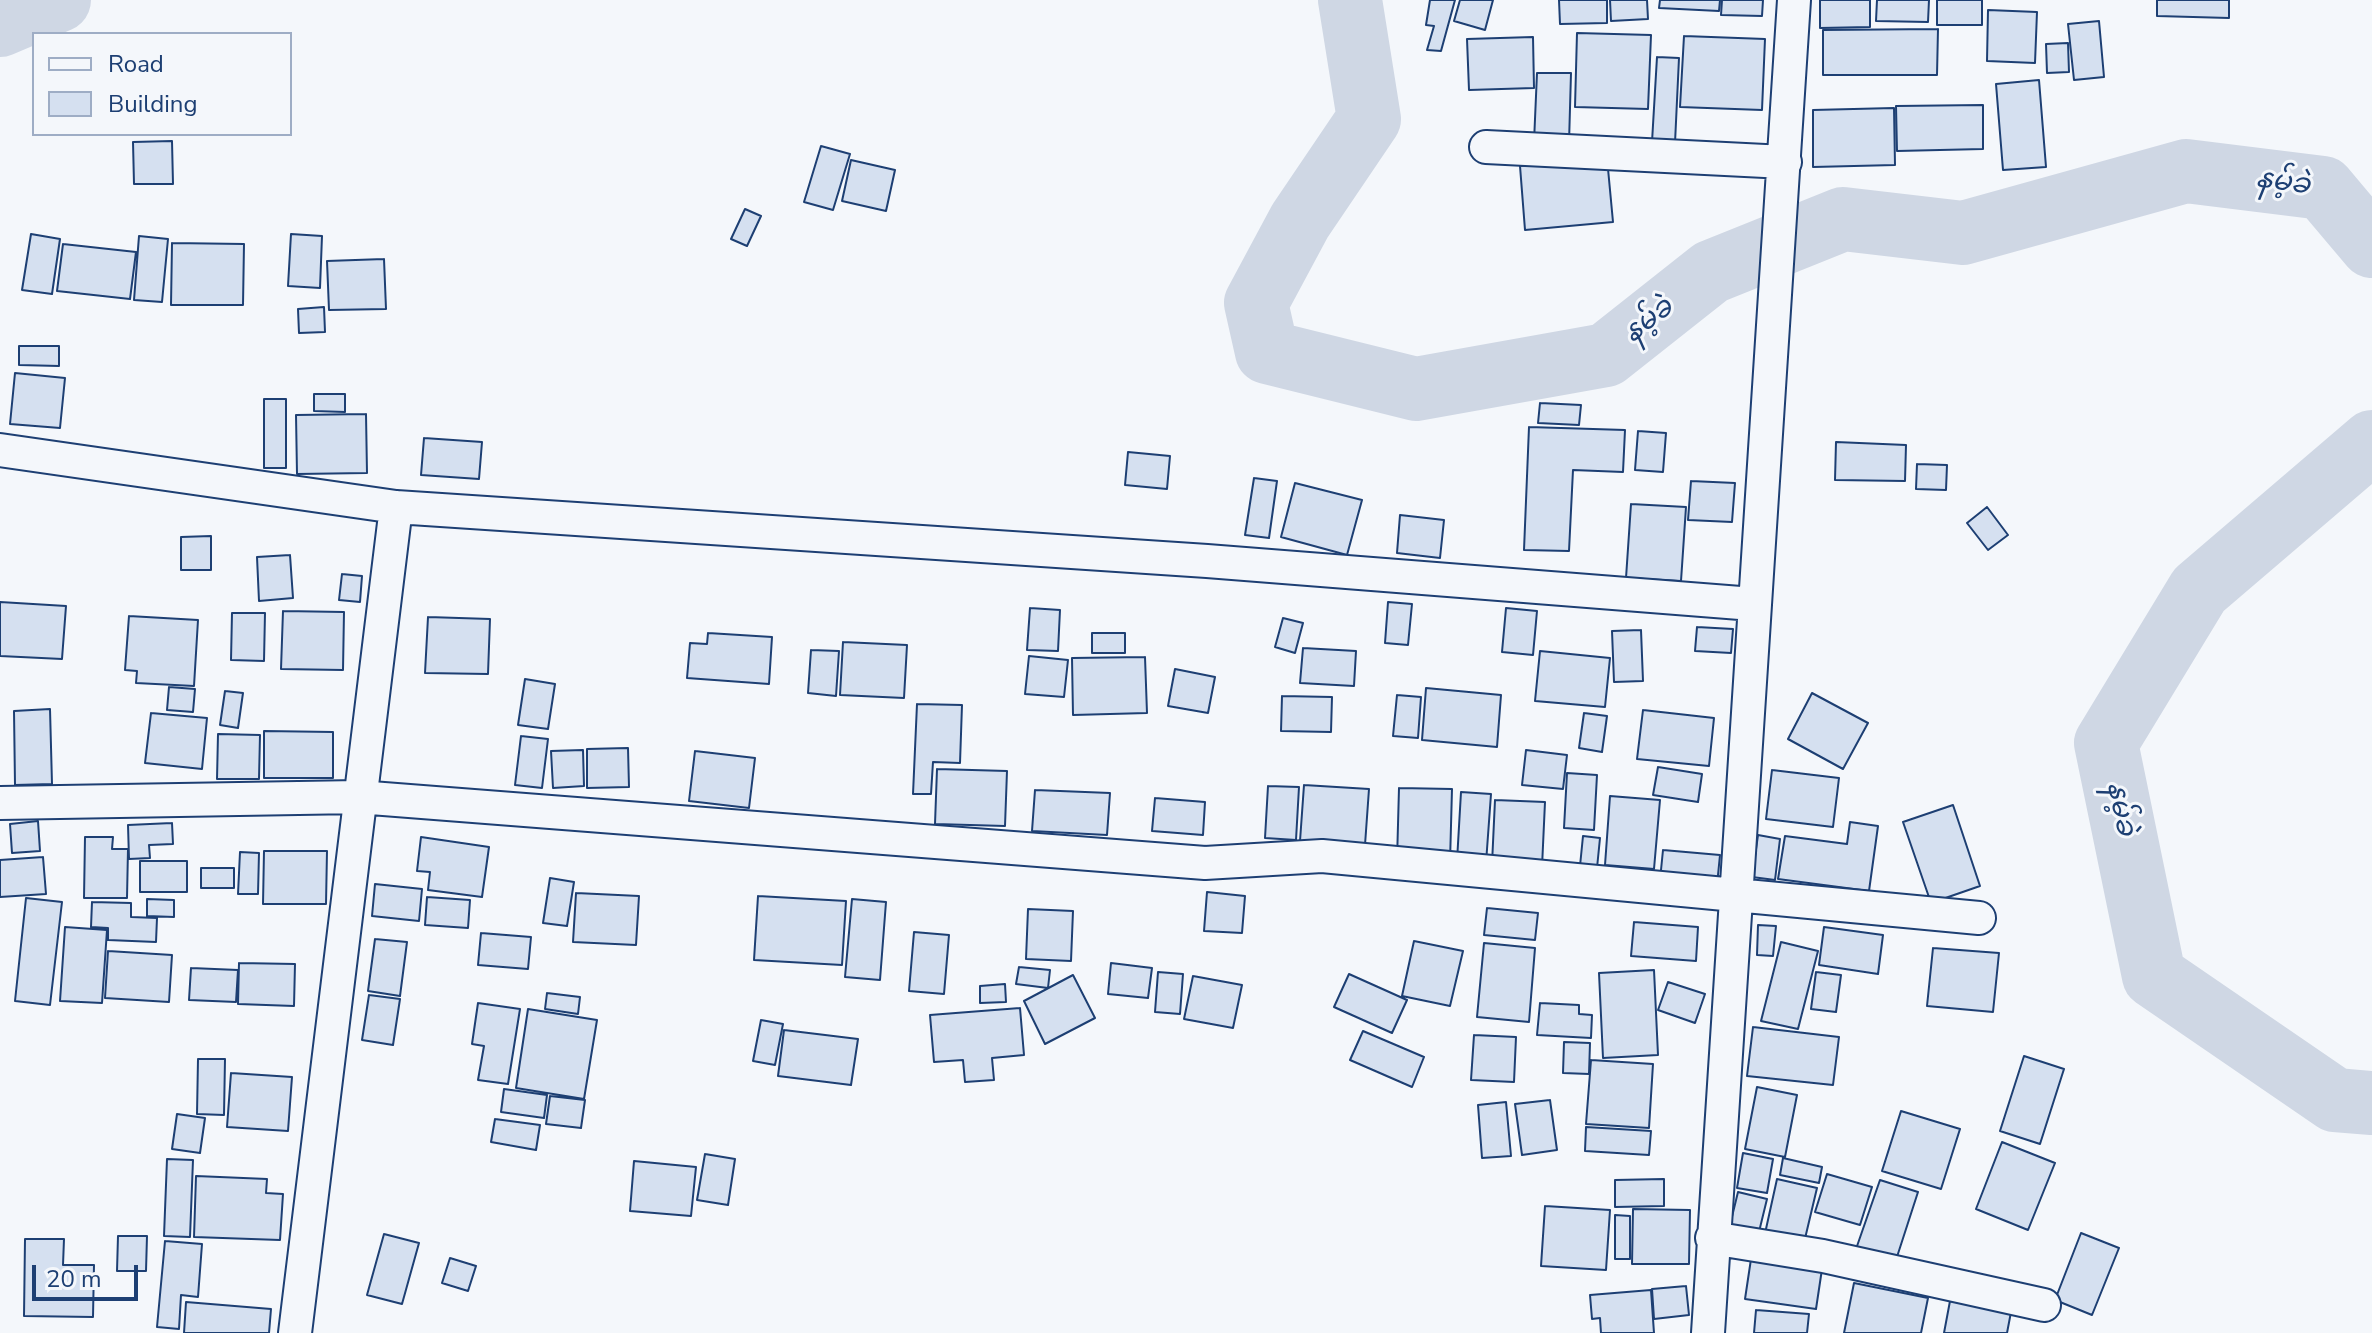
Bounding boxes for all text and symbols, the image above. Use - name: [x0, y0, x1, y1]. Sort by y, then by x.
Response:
- legend: [32, 32, 292, 136]
- text: Road: [108, 48, 164, 80]
- text: Building: [108, 88, 198, 120]
- water label: နမ့်ခဲ: [2254, 163, 2312, 203]
- water label: နမ့်ခဲ: [1617, 291, 1681, 351]
- water label: နမ့်ခဲ: [2098, 779, 2142, 839]
- scale bar: [36, 1249, 142, 1299]
- text: 20 m: [46, 1263, 102, 1295]

